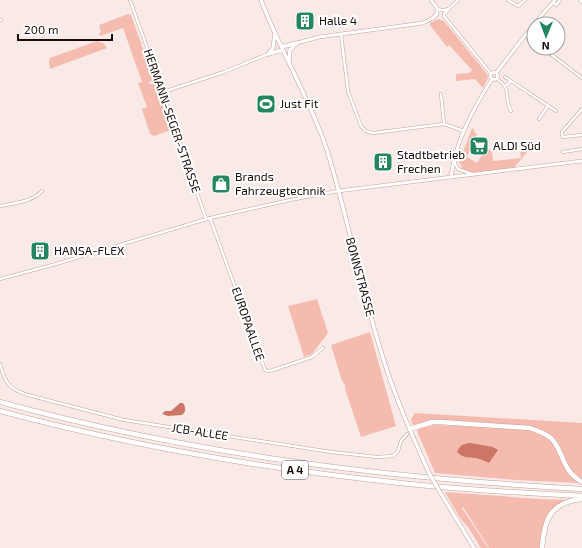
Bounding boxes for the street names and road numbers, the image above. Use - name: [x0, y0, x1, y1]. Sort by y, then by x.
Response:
- street label: HERMANN-SEGER-STRASSE: [142, 47, 204, 195]
- street label: BONNSTRASSE: [344, 236, 378, 318]
- street label: EUROPAALLEE: [230, 285, 268, 363]
- street label: JCB-ALLEE: [171, 420, 230, 442]
- road number: A 4: [282, 461, 308, 479]

